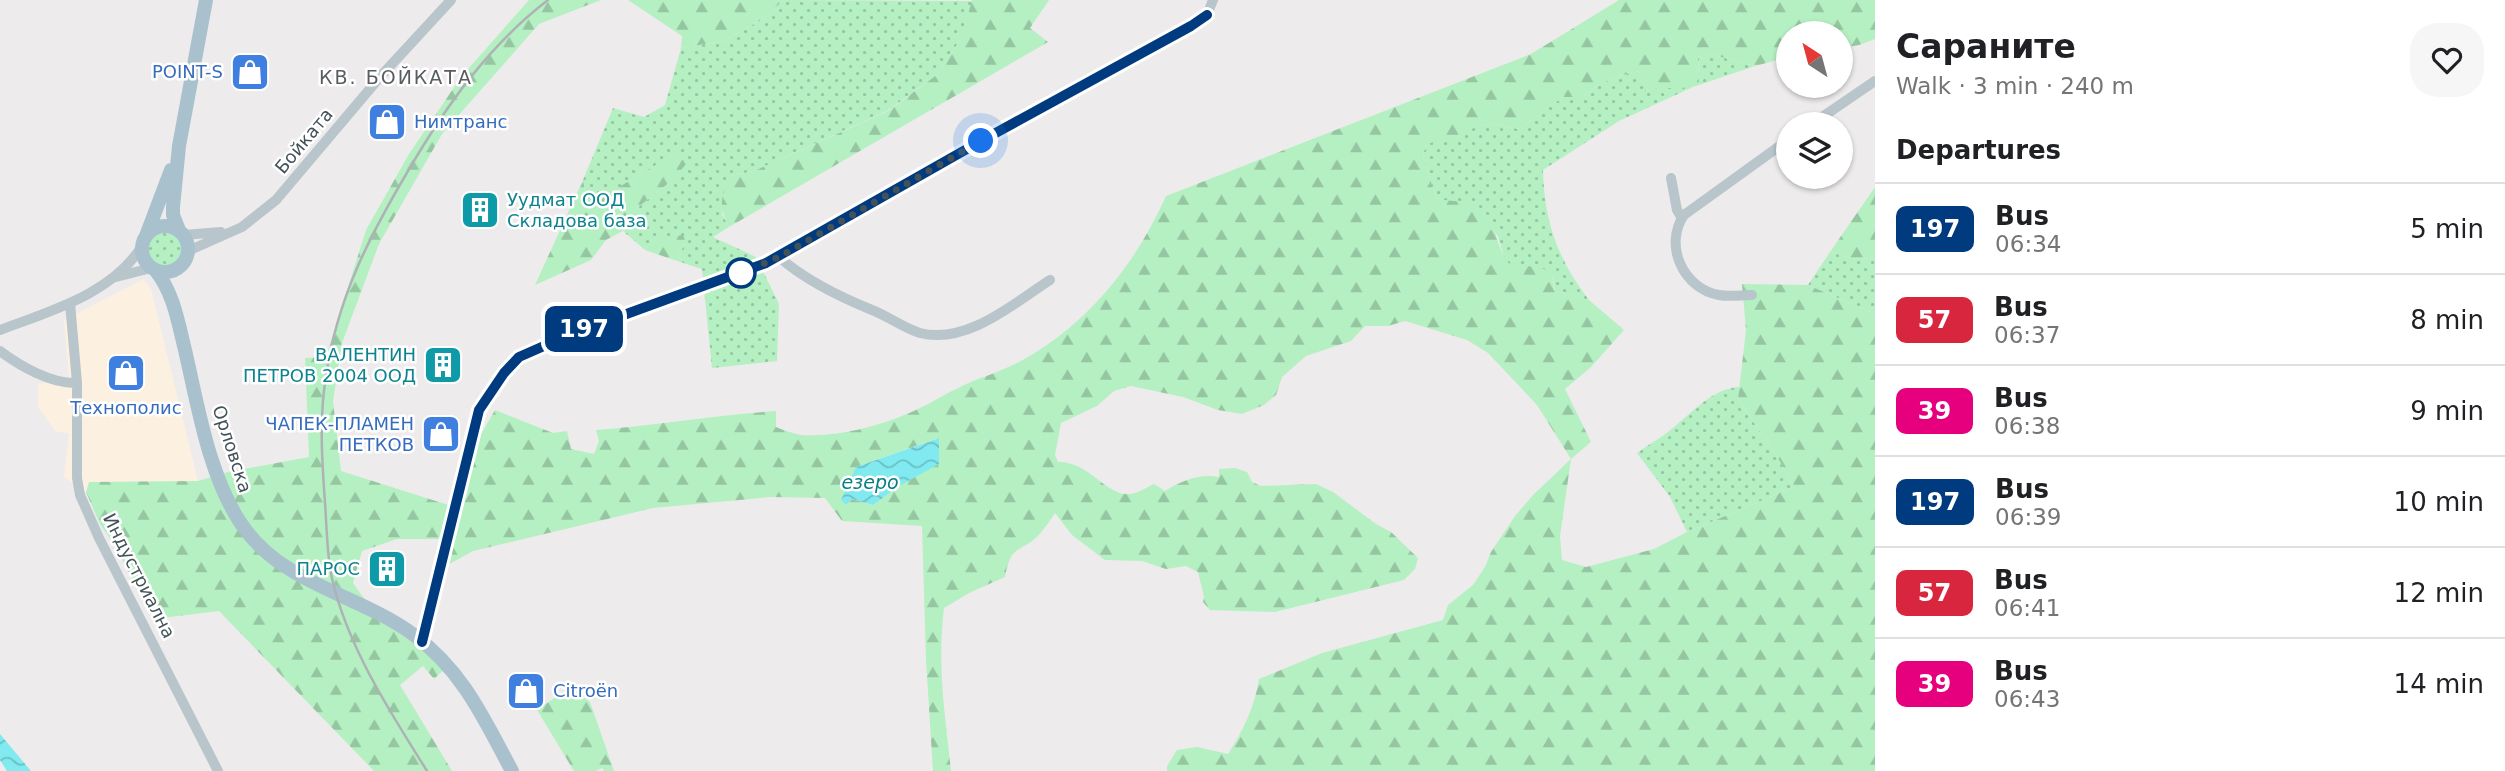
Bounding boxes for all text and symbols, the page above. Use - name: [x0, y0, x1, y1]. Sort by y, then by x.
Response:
- north arrow: [1776, 21, 1853, 98]
- map controls: [1776, 21, 1853, 189]
- button: heart: [2410, 23, 2484, 97]
- text: Сараните: [1896, 27, 2076, 66]
- shop icon: POINT-S: [229, 51, 271, 93]
- place label: POINT-S: [152, 61, 223, 82]
- district label: КВ. БОЙКАТА: [319, 66, 473, 88]
- text: Walk · 3 min · 240 m: [1896, 73, 2134, 99]
- shop icon: Нимтранс: [366, 101, 408, 143]
- street label: Бойката: [270, 104, 337, 177]
- place label: Нимтранс: [414, 111, 507, 132]
- button: layers: [1776, 112, 1853, 189]
- your location: [963, 123, 998, 158]
- text: Departures: [1896, 135, 2061, 165]
- building icon: Уудмат ООД Складова база: [459, 189, 501, 231]
- place label: Уудмат ООД Складова база: [507, 189, 647, 231]
- text: Bus: [1995, 201, 2049, 231]
- text: 5 min: [2410, 214, 2484, 244]
- text: 197: [1910, 215, 1960, 243]
- text: 06:34: [1995, 231, 2061, 257]
- unlabelled marker: [726, 258, 756, 288]
- text: Bus: [1994, 292, 2048, 322]
- text: 8 min: [2410, 305, 2484, 335]
- line badge: 197: [544, 306, 624, 352]
- text: 57: [1918, 306, 1951, 334]
- text: 197: [559, 315, 609, 343]
- text: 06:37: [1994, 322, 2060, 348]
- place label: ВАЛЕНТИН ПЕТРОВ 2004 ООД: [243, 344, 416, 386]
- building icon: ВАЛЕНТИН ПЕТРОВ 2004 ООД: [422, 344, 464, 386]
- shop icon: Технополис: [105, 352, 147, 394]
- text: Bus: [1994, 383, 2048, 413]
- text: 9 min: [2410, 396, 2484, 426]
- place label: Технополис: [69, 397, 182, 418]
- text: 39: [1918, 397, 1951, 425]
- street label: Орловска: [209, 403, 256, 495]
- place label: ЧАПЕК-ПЛАМЕН ПЕТКОВ: [265, 413, 414, 455]
- shop icon: ЧАПЕК-ПЛАМЕН ПЕТКОВ: [420, 413, 462, 455]
- text: 06:38: [1994, 413, 2060, 439]
- water label: езеро: [841, 471, 899, 493]
- text: Bus: [1995, 474, 2049, 504]
- text: 10 min: [2394, 487, 2484, 517]
- text: 197: [1910, 488, 1960, 516]
- text: 06:39: [1995, 504, 2061, 530]
- street label: Индустриална: [99, 510, 180, 642]
- building icon: ПАРОС: [366, 548, 408, 590]
- place label: ПАРОС: [297, 558, 360, 579]
- text: Bus: [1994, 565, 2048, 595]
- text: 12 min: [2394, 578, 2484, 608]
- text: 57: [1918, 579, 1951, 607]
- text: 06:41: [1994, 595, 2060, 621]
- text: Bus: [1994, 656, 2048, 686]
- text: 14 min: [2394, 669, 2484, 699]
- shop icon: Citroën: [505, 670, 547, 712]
- text: 39: [1918, 670, 1951, 698]
- place label: Citroën: [553, 680, 618, 701]
- text: 06:43: [1994, 686, 2060, 712]

